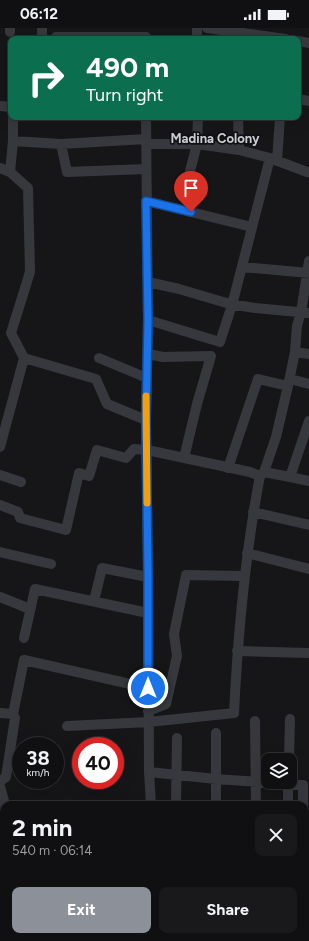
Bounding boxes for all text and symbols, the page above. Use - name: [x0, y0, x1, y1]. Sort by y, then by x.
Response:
- text: 06:12: [20, 5, 58, 23]
- text: 490 m: [86, 50, 169, 84]
- icon: right: [20, 52, 72, 104]
- text: Turn right: [86, 84, 163, 106]
- district label: Madina Colony: [170, 131, 260, 146]
- pin: [174, 171, 208, 212]
- icon: arrive: [180, 177, 202, 199]
- position arrow: [127, 667, 169, 709]
- speed limit sign: 40: [72, 737, 124, 789]
- text: 38: [26, 746, 50, 770]
- map controls: [261, 753, 297, 789]
- button: layers: [261, 753, 297, 789]
- text: km/h: [27, 766, 49, 779]
- text: 2 min: [12, 813, 72, 842]
- button: close: [255, 814, 297, 856]
- text: 540 m · 06:14: [12, 843, 92, 858]
- button: Exit: [12, 887, 151, 933]
- button: Share: [159, 887, 297, 933]

